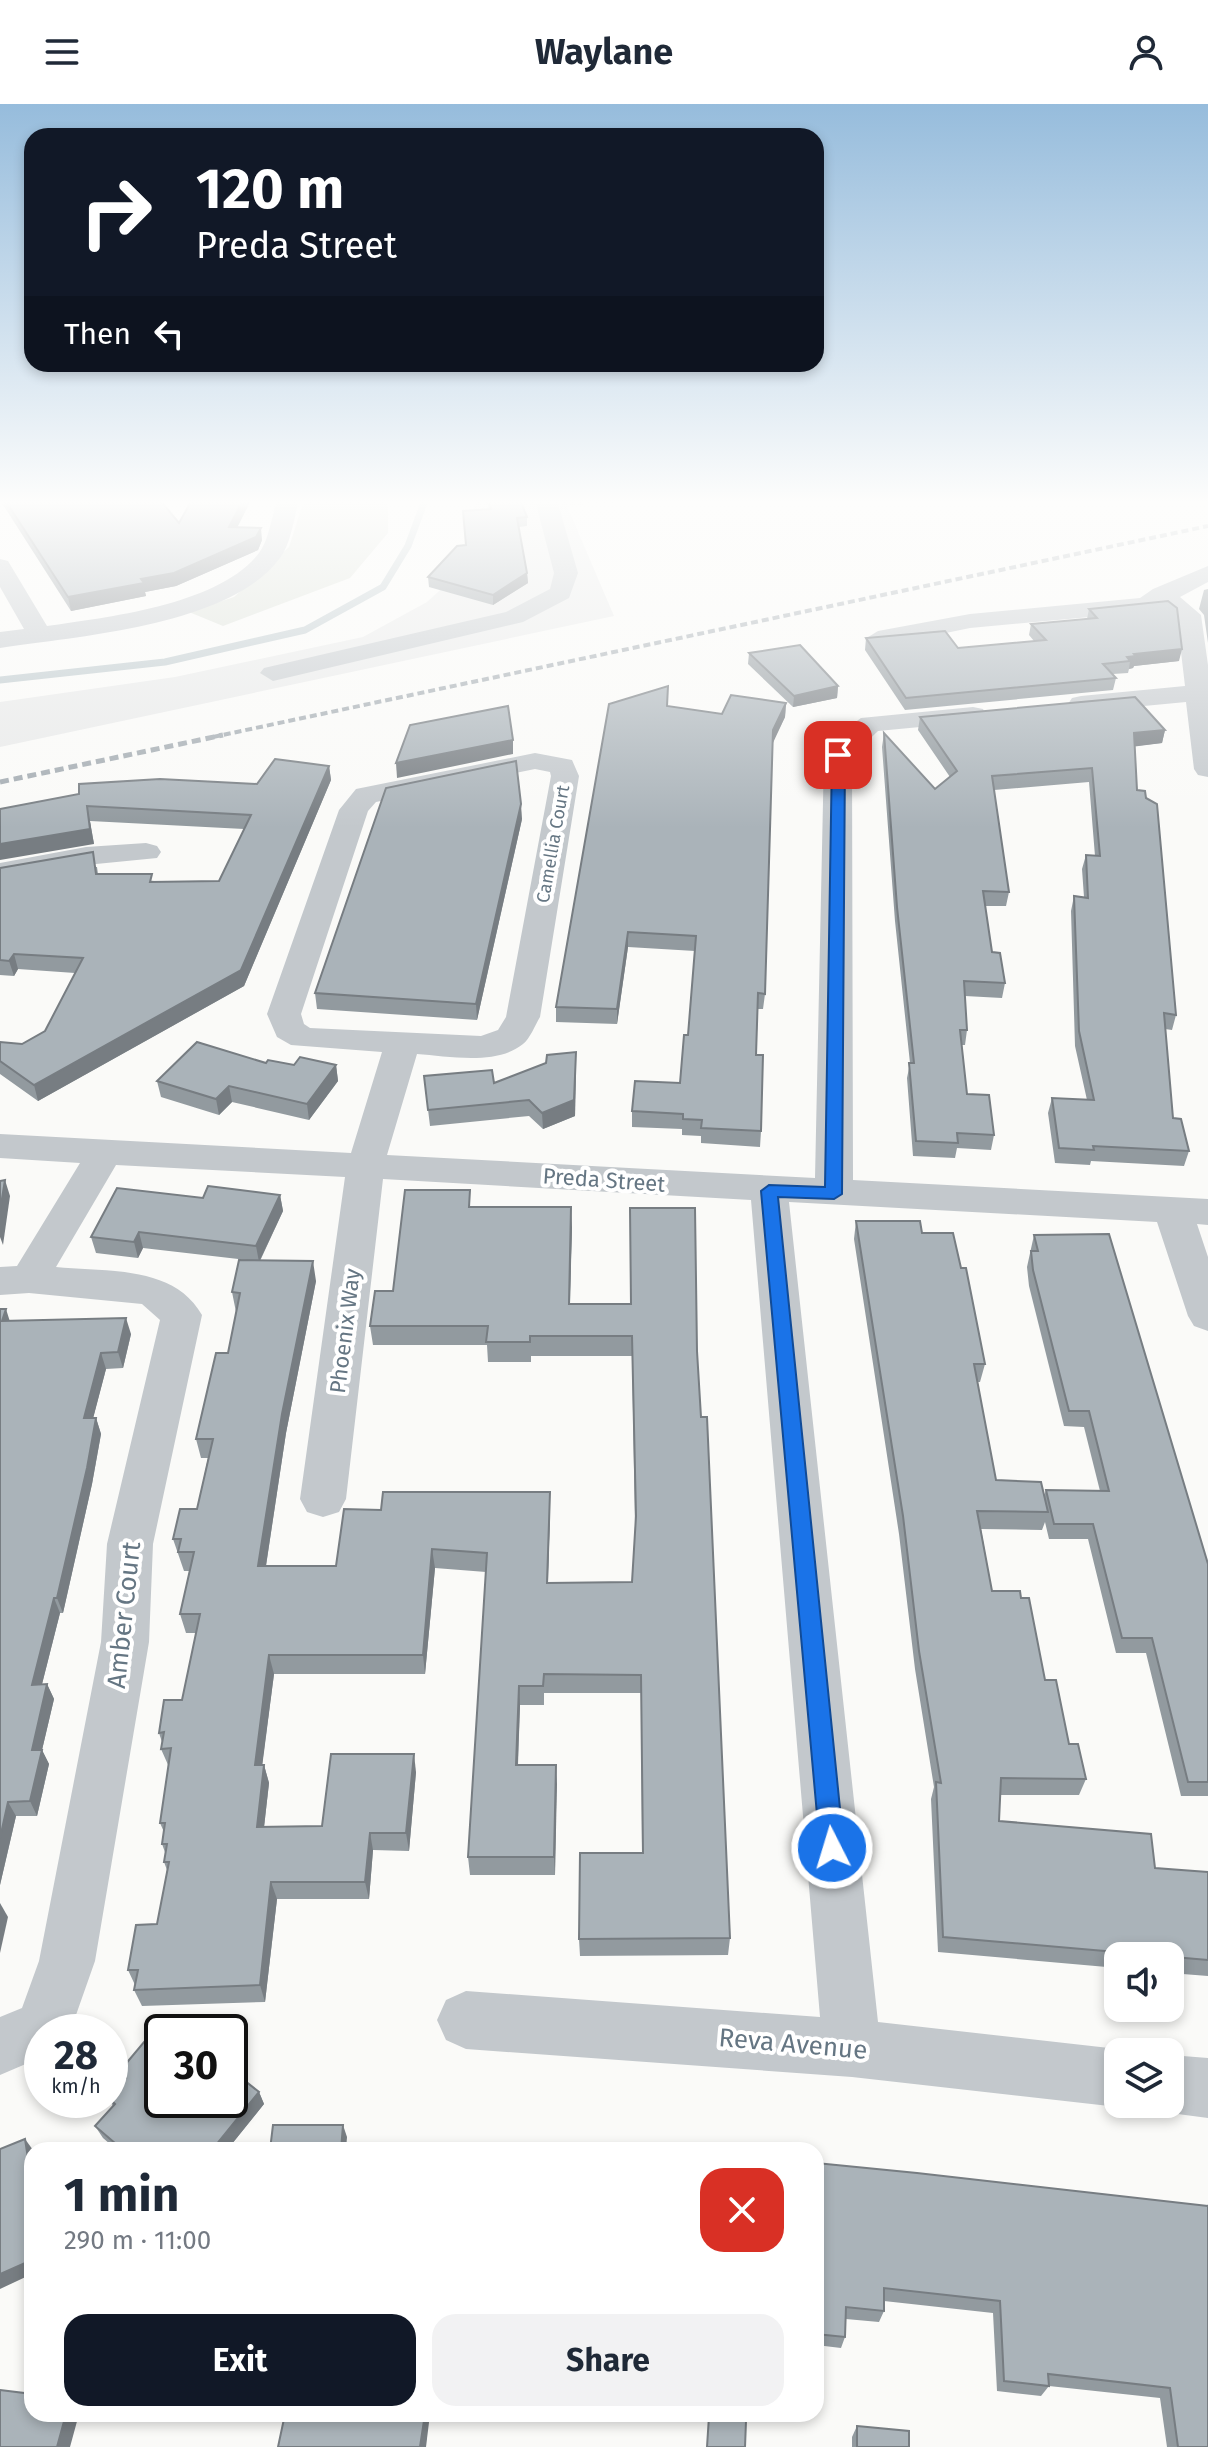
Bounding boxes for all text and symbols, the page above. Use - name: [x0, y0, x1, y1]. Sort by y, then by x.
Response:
- icon: menu: [40, 30, 84, 74]
- text: Waylane: [535, 30, 673, 74]
- icon: person: [1124, 30, 1168, 74]
- text: 120 m: [196, 156, 344, 223]
- icon: right: [64, 160, 168, 264]
- text: Preda Street: [196, 224, 397, 268]
- icon: left: [147, 312, 191, 356]
- text: Then: [64, 316, 131, 352]
- pin: [804, 721, 872, 789]
- icon: arrive: [816, 733, 860, 777]
- street label: Camellia Court: [532, 783, 574, 905]
- street label: Preda Street: [542, 1162, 666, 1198]
- street label: Phoenix Way: [324, 1267, 366, 1395]
- street label: Amber Court: [101, 1539, 147, 1690]
- position arrow: [790, 1806, 874, 1890]
- map controls: [1104, 1942, 1184, 2118]
- button: sound: [1104, 1942, 1184, 2022]
- speed limit sign: 30: [144, 2014, 248, 2118]
- street label: Reva Avenue: [717, 2022, 869, 2066]
- text: 28: [54, 2032, 98, 2080]
- button: layers: [1104, 2038, 1184, 2118]
- text: km/h: [51, 2074, 101, 2098]
- text: 1 min: [64, 2166, 179, 2224]
- button: close: [700, 2168, 784, 2252]
- text: 290 m · 11:00: [64, 2225, 211, 2256]
- button: Exit: [64, 2314, 416, 2406]
- button: Share: [432, 2314, 784, 2406]

